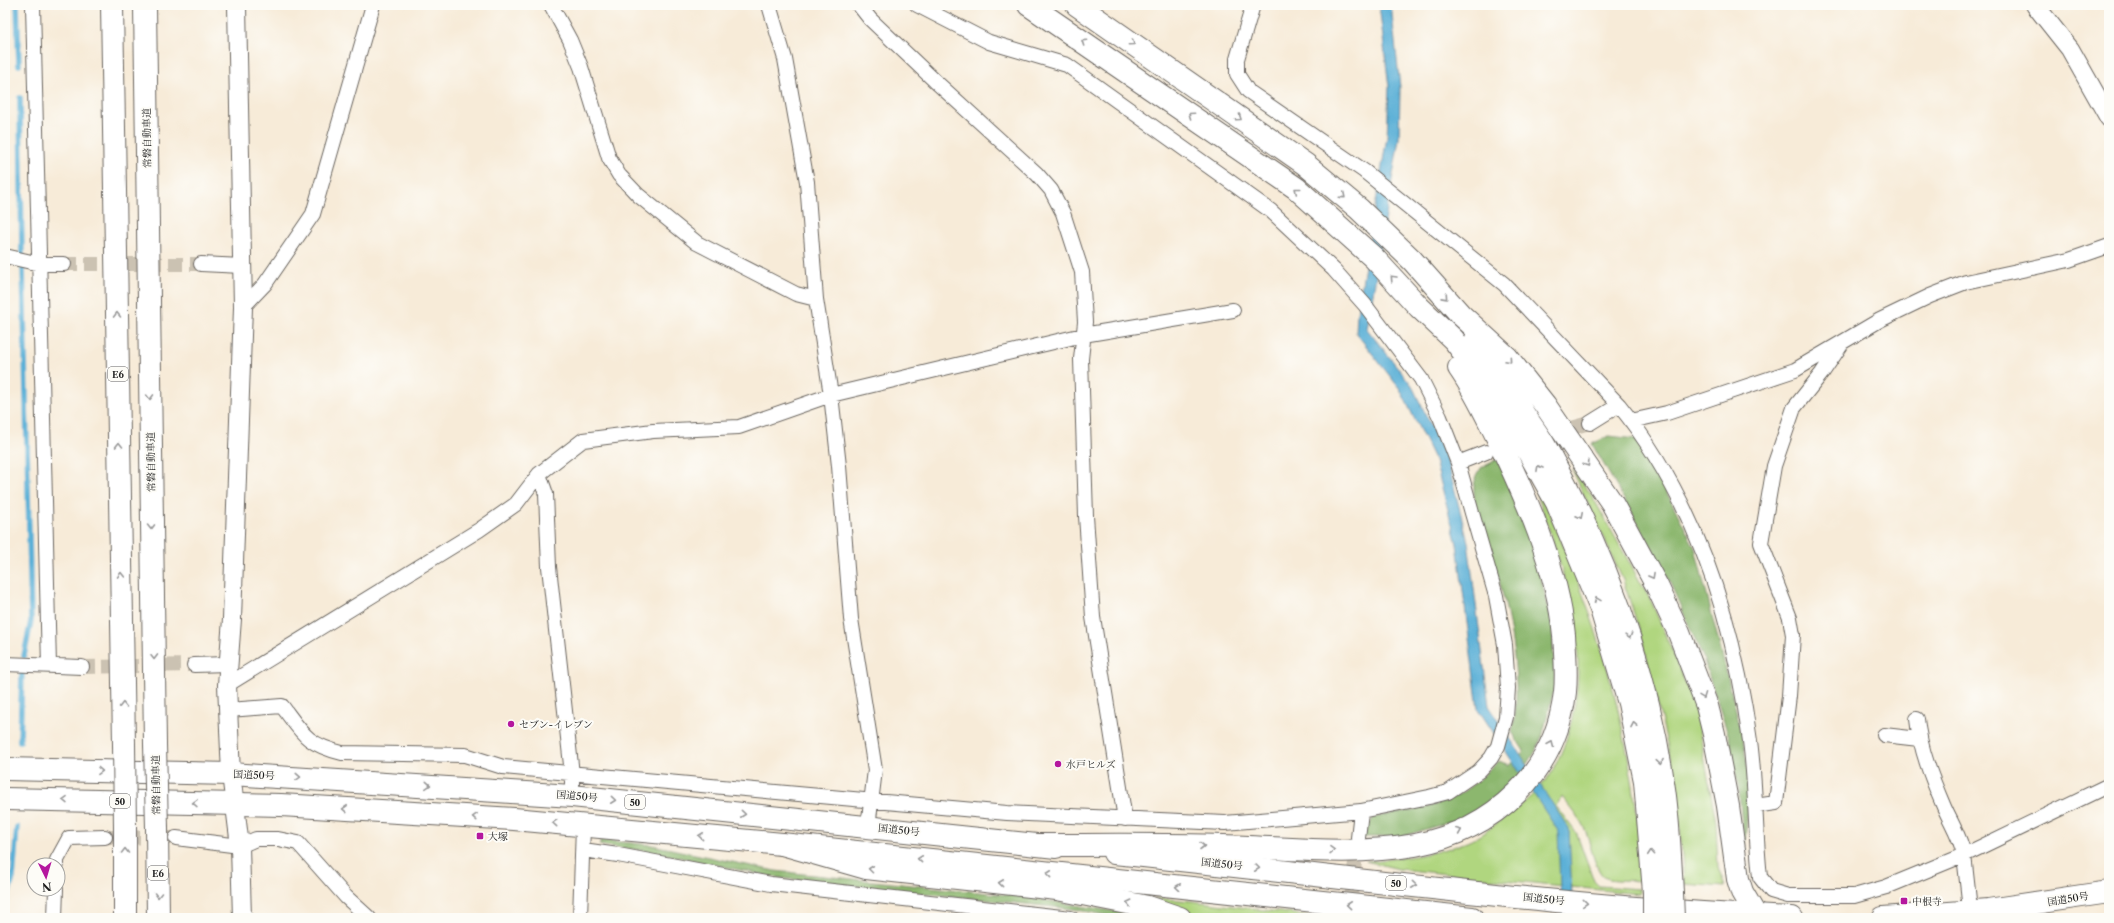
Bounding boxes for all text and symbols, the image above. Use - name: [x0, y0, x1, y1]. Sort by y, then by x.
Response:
- one-way arrow: [1128, 38, 1135, 46]
- one-way arrow: [1081, 39, 1088, 47]
- street label: 常磐自動車道: [140, 108, 154, 168]
- one-way arrow: [1188, 112, 1195, 120]
- one-way arrow: [1234, 113, 1241, 120]
- one-way arrow: [1295, 188, 1302, 195]
- one-way arrow: [1338, 191, 1345, 198]
- one-way arrow: [1390, 275, 1397, 283]
- one-way arrow: [1440, 292, 1447, 300]
- one-way arrow: [113, 312, 121, 318]
- one-way arrow: [1504, 355, 1512, 363]
- road number: E6: [108, 367, 128, 381]
- one-way arrow: [146, 394, 154, 400]
- street label: 常磐自動車道: [144, 432, 158, 492]
- one-way arrow: [115, 442, 123, 448]
- one-way arrow: [1582, 460, 1589, 467]
- one-way arrow: [1536, 465, 1543, 473]
- one-way arrow: [1575, 511, 1583, 519]
- one-way arrow: [147, 524, 155, 530]
- one-way arrow: [117, 572, 125, 578]
- one-way arrow: [1648, 572, 1655, 579]
- one-way arrow: [1594, 596, 1602, 603]
- one-way arrow: [1624, 632, 1633, 639]
- one-way arrow: [150, 654, 158, 660]
- one-way arrow: [1698, 692, 1706, 699]
- one-way arrow: [119, 702, 127, 708]
- place label: セブン-イレブン: [519, 718, 593, 731]
- marker: セブン-イレブン: [506, 719, 516, 729]
- one-way arrow: [1630, 721, 1638, 728]
- one-way arrow: [1546, 741, 1554, 749]
- street label: 常磐自動車道: [149, 755, 163, 815]
- place label: 水戸ヒルズ: [1066, 758, 1116, 771]
- marker: 水戸ヒルズ: [1053, 759, 1063, 769]
- one-way arrow: [1655, 759, 1664, 765]
- one-way arrow: [97, 767, 103, 775]
- street label: 国道50号: [233, 767, 275, 783]
- one-way arrow: [295, 773, 301, 782]
- one-way arrow: [425, 781, 431, 790]
- street label: 国道50号: [556, 788, 598, 804]
- road number: 50: [110, 794, 130, 808]
- one-way arrow: [610, 795, 616, 804]
- road number: 50: [625, 795, 645, 809]
- one-way arrow: [62, 796, 68, 804]
- one-way arrow: [192, 799, 198, 807]
- one-way arrow: [342, 804, 348, 813]
- one-way arrow: [739, 809, 746, 818]
- one-way arrow: [472, 812, 478, 821]
- one-way arrow: [552, 819, 558, 828]
- street label: 国道50号: [878, 821, 920, 839]
- one-way arrow: [1456, 828, 1463, 836]
- place label: 大塚: [488, 830, 508, 843]
- marker: 大塚: [475, 831, 485, 841]
- one-way arrow: [698, 832, 704, 841]
- one-way arrow: [1199, 842, 1205, 850]
- one-way arrow: [1329, 846, 1335, 854]
- one-way arrow: [121, 848, 129, 854]
- one-way arrow: [1646, 850, 1655, 856]
- one-way arrow: [917, 855, 923, 864]
- street label: 国道50号: [1201, 855, 1243, 873]
- north arrow: [26, 857, 66, 897]
- one-way arrow: [1254, 863, 1260, 872]
- one-way arrow: [868, 864, 874, 873]
- road number: E6: [148, 866, 168, 880]
- one-way arrow: [1046, 869, 1052, 878]
- road number: 50: [1386, 876, 1406, 890]
- one-way arrow: [998, 879, 1004, 888]
- text: N: [41, 880, 52, 894]
- one-way arrow: [1411, 880, 1417, 889]
- one-way arrow: [1175, 883, 1181, 892]
- street label: 国道50号: [2046, 889, 2090, 909]
- street label: 国道50号: [1523, 890, 1565, 908]
- one-way arrow: [154, 892, 162, 898]
- place label: 中根寺: [1912, 895, 1942, 908]
- marker: 中根寺: [1899, 896, 1909, 906]
- one-way arrow: [1126, 899, 1132, 907]
- one-way arrow: [1582, 899, 1588, 908]
- one-way arrow: [1346, 901, 1352, 910]

